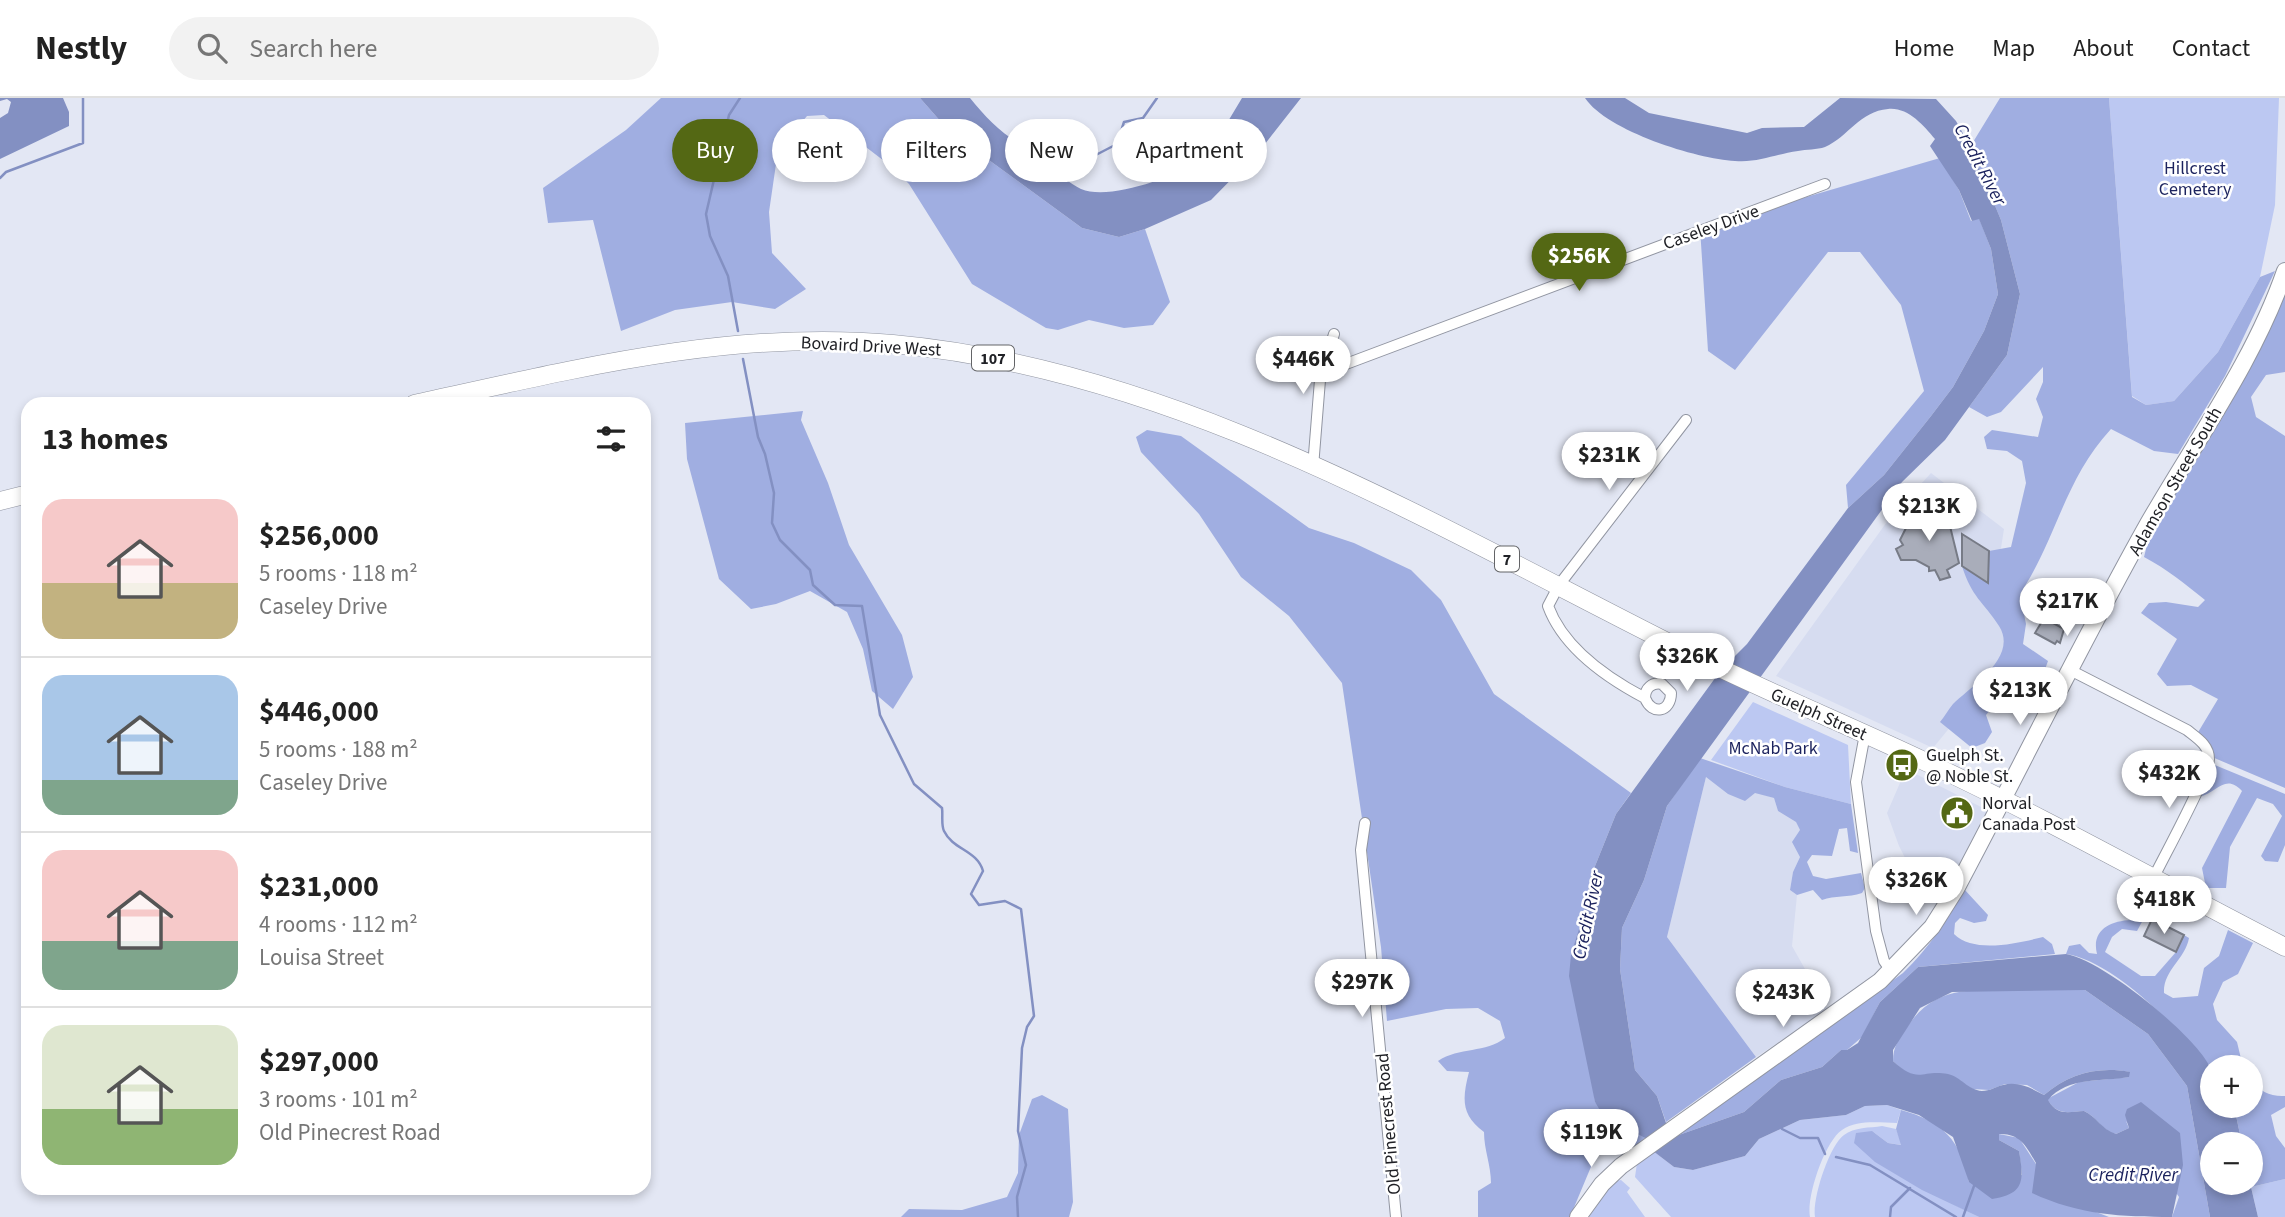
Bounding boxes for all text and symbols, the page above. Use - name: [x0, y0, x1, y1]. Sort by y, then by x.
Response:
- search box: [169, 17, 659, 80]
- text: Nestly: [35, 25, 127, 72]
- icon: search: [193, 29, 231, 67]
- text: Search here: [249, 30, 377, 67]
- text: Home: [1894, 31, 1954, 66]
- text: Map: [1992, 31, 2035, 66]
- text: About: [2073, 31, 2134, 66]
- text: Contact: [2172, 31, 2250, 66]
- chip: Buy: [672, 119, 758, 182]
- chip: Rent: [772, 119, 867, 182]
- chip: Filters: [881, 119, 991, 182]
- chip: New: [1005, 119, 1098, 182]
- chip: Apartment: [1112, 119, 1267, 182]
- water label: Credit River: [1947, 119, 2013, 212]
- park label: Hillcrest Cemetery: [2159, 156, 2232, 202]
- street label: Caseley Drive: [1660, 199, 1763, 256]
- pin: $256K: [1530, 234, 1628, 293]
- text: $256K: [1548, 239, 1610, 272]
- street label: Bovaird Drive West: [800, 330, 942, 363]
- pin: $446K: [1254, 336, 1352, 396]
- text: $446K: [1272, 342, 1334, 375]
- road number: 107: [972, 346, 1014, 370]
- street label: Adamson Street South: [2123, 402, 2228, 560]
- text: 13 homes: [42, 418, 168, 461]
- icon: filters: [592, 420, 630, 458]
- pin: $231K: [1560, 432, 1658, 492]
- text: $231K: [1578, 438, 1640, 471]
- pin: $213K: [1880, 484, 1978, 543]
- text: $213K: [1898, 489, 1960, 522]
- text: $256,000: [259, 514, 379, 557]
- icon: home: [98, 527, 182, 611]
- road number: 7: [1495, 546, 1519, 572]
- text: 5 rooms · 118 m²: [259, 557, 418, 590]
- pin: $217K: [2018, 578, 2116, 638]
- text: $217K: [2036, 584, 2098, 617]
- text: Caseley Drive: [259, 590, 387, 623]
- pin: $326K: [1638, 634, 1736, 693]
- text: $326K: [1656, 639, 1718, 672]
- pin: $213K: [1971, 668, 2069, 727]
- text: $213K: [1989, 673, 2051, 706]
- street label: Guelph Street: [1767, 682, 1871, 747]
- text: $446,000: [259, 690, 379, 733]
- icon: home: [98, 703, 182, 787]
- text: 5 rooms · 188 m²: [259, 733, 418, 766]
- park label: McNab Park: [1728, 736, 1818, 761]
- place label: Guelph St. @ Noble St.: [1926, 743, 2013, 789]
- bus stop icon: Guelph St. @ Noble St.: [1883, 746, 1921, 784]
- pin: $432K: [2120, 750, 2218, 810]
- text: $432K: [2138, 756, 2200, 789]
- text: Caseley Drive: [259, 766, 387, 799]
- place label: Norval Canada Post: [1982, 791, 2076, 837]
- public building icon: Norval Canada Post: [1938, 794, 1976, 832]
- pin: $326K: [1867, 858, 1965, 917]
- text: $326K: [1885, 863, 1947, 896]
- text: $231,000: [259, 865, 379, 908]
- water label: Credit River: [1566, 867, 1611, 962]
- pin: $418K: [2115, 876, 2213, 936]
- icon: home: [98, 878, 182, 962]
- text: $418K: [2133, 882, 2195, 915]
- text: 4 rooms · 112 m²: [259, 908, 418, 941]
- text: Louisa Street: [259, 941, 384, 974]
- pin: $297K: [1313, 960, 1411, 1019]
- text: $297K: [1331, 965, 1393, 998]
- pin: $243K: [1734, 970, 1832, 1029]
- text: $243K: [1752, 975, 1814, 1008]
- text: $297,000: [259, 1040, 379, 1083]
- street label: Old Pinecrest Road: [1370, 1052, 1407, 1196]
- icon: home: [98, 1053, 182, 1137]
- map controls: [2200, 1055, 2263, 1195]
- button: +: [2200, 1055, 2263, 1118]
- text: 3 rooms · 101 m²: [259, 1083, 418, 1116]
- pin: $119K: [1542, 1110, 1640, 1169]
- text: $119K: [1560, 1115, 1622, 1148]
- text: Old Pinecrest Road: [259, 1116, 441, 1149]
- button: −: [2200, 1132, 2263, 1195]
- water label: Credit River: [2088, 1162, 2179, 1189]

